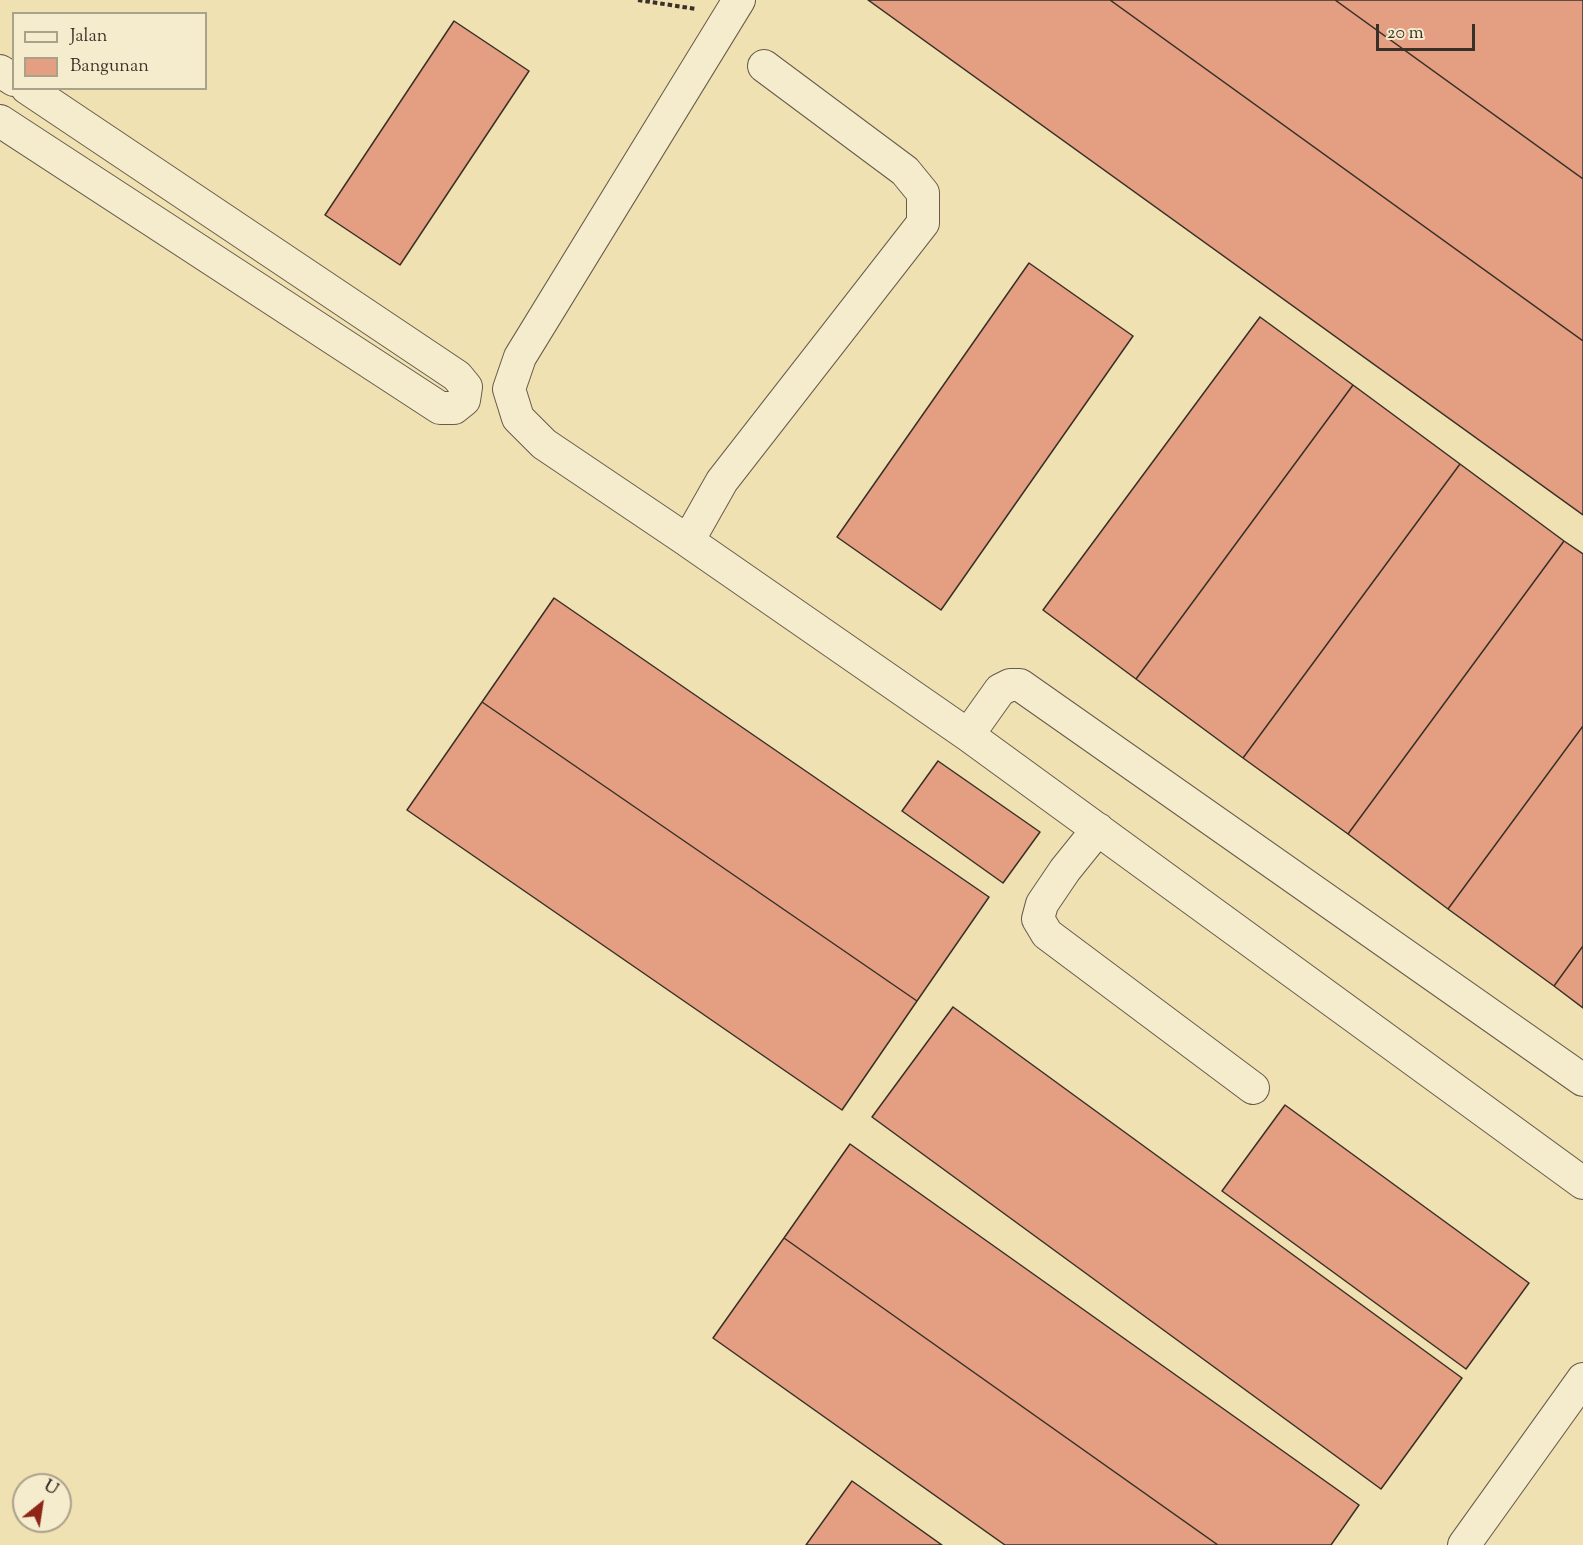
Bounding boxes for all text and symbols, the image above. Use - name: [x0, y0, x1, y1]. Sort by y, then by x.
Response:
- legend: [12, 12, 207, 90]
- scale bar: [1379, 12, 1478, 50]
- text: 20 m: [1387, 21, 1424, 47]
- text: Jalan: [70, 24, 107, 50]
- text: Bangunan: [70, 54, 149, 80]
- north arrow: [12, 1473, 72, 1533]
- text: U: [39, 1475, 62, 1502]

